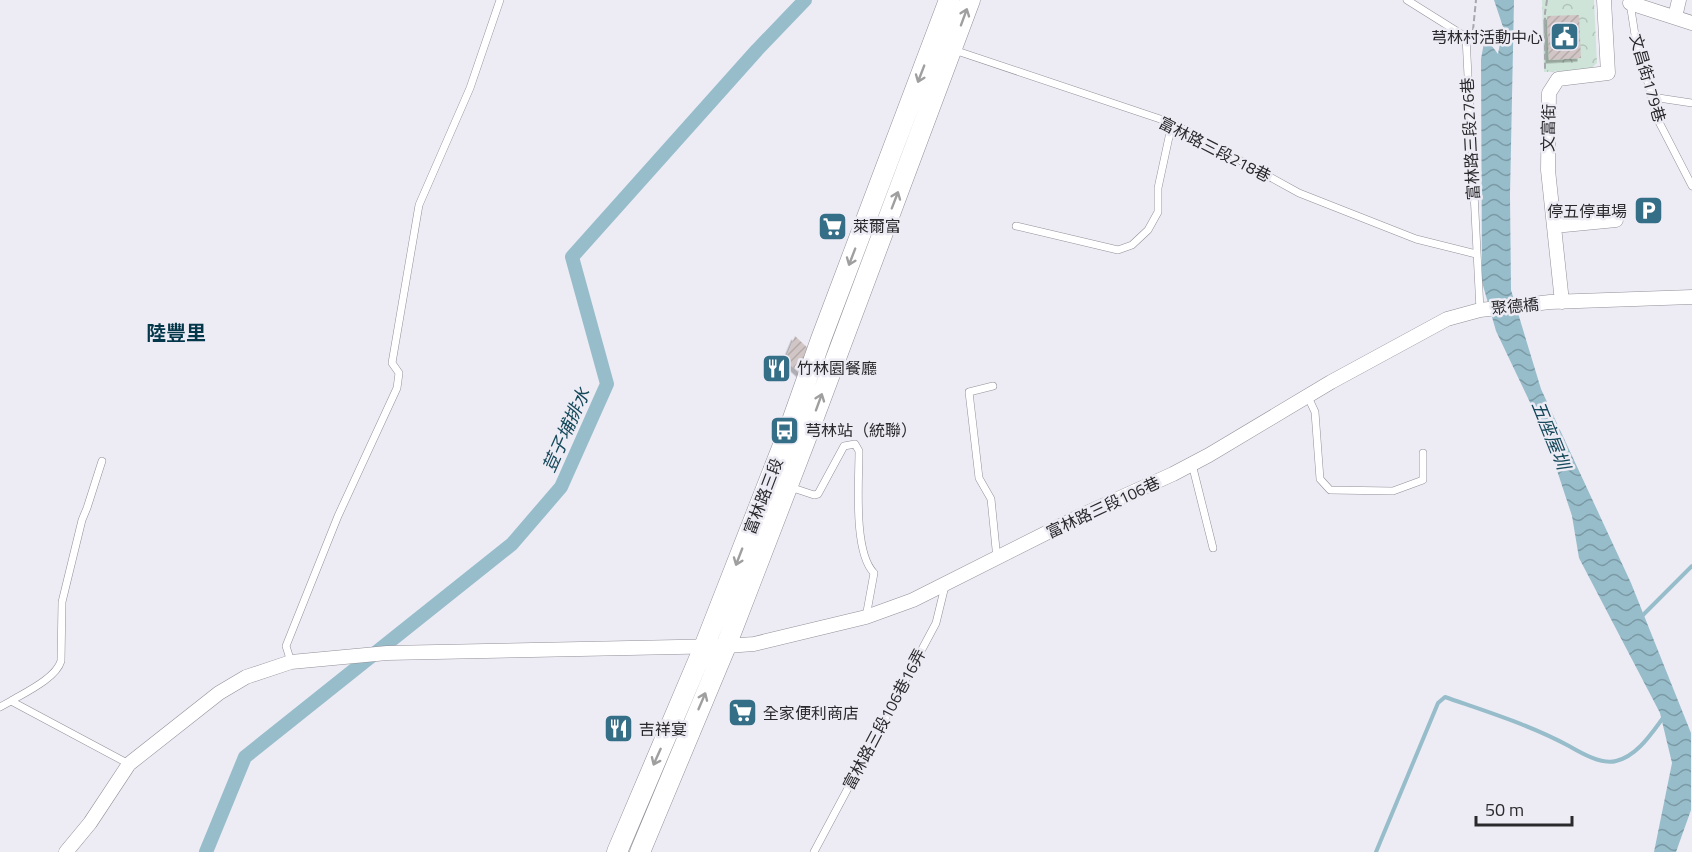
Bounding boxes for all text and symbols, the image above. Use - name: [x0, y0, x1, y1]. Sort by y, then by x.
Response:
- one-way arrow: [959, 8, 970, 27]
- public building icon: 芎林村活動中心: [1548, 21, 1580, 53]
- place label: 芎林村活動中心: [1431, 25, 1543, 49]
- street label: 文昌街179巷: [1624, 31, 1672, 125]
- one-way arrow: [915, 65, 926, 83]
- street label: 富林路三段276巷: [1455, 77, 1485, 201]
- street label: 文富街: [1536, 104, 1560, 152]
- street label: 富林路三段218巷: [1155, 110, 1275, 188]
- one-way arrow: [890, 191, 901, 209]
- parking icon: 停五停車場: [1632, 195, 1664, 227]
- place label: 停五停車場: [1547, 199, 1627, 223]
- supermarket icon: 萊爾富: [816, 210, 848, 242]
- place label: 萊爾富: [853, 214, 901, 238]
- one-way arrow: [846, 247, 857, 266]
- street label: 聚德橋: [1490, 292, 1540, 320]
- district label: 陸豐里: [146, 317, 206, 348]
- restaurant icon: 竹林園餐廳: [760, 352, 792, 384]
- place label: 竹林園餐廳: [797, 356, 877, 380]
- water label: 荳子埔排水: [535, 382, 597, 477]
- one-way arrow: [815, 393, 826, 412]
- water label: 五座屋圳: [1525, 397, 1578, 476]
- bus stop icon: 芎林站（統聯）: [768, 414, 800, 446]
- place label: 芎林站（統聯）: [805, 418, 917, 442]
- street label: 富林路三段: [737, 454, 789, 538]
- street label: 富林路三段106巷: [1042, 470, 1164, 544]
- one-way arrow: [733, 547, 744, 566]
- street label: 富林路三段106巷16弄: [837, 644, 931, 794]
- one-way arrow: [697, 692, 708, 710]
- supermarket icon: 全家便利商店: [726, 697, 758, 729]
- place label: 全家便利商店: [763, 701, 859, 725]
- restaurant icon: 吉祥宴: [602, 713, 634, 745]
- place label: 吉祥宴: [639, 717, 687, 741]
- one-way arrow: [650, 747, 662, 765]
- scale bar: [1476, 789, 1572, 827]
- text: 50 m: [1485, 796, 1524, 823]

